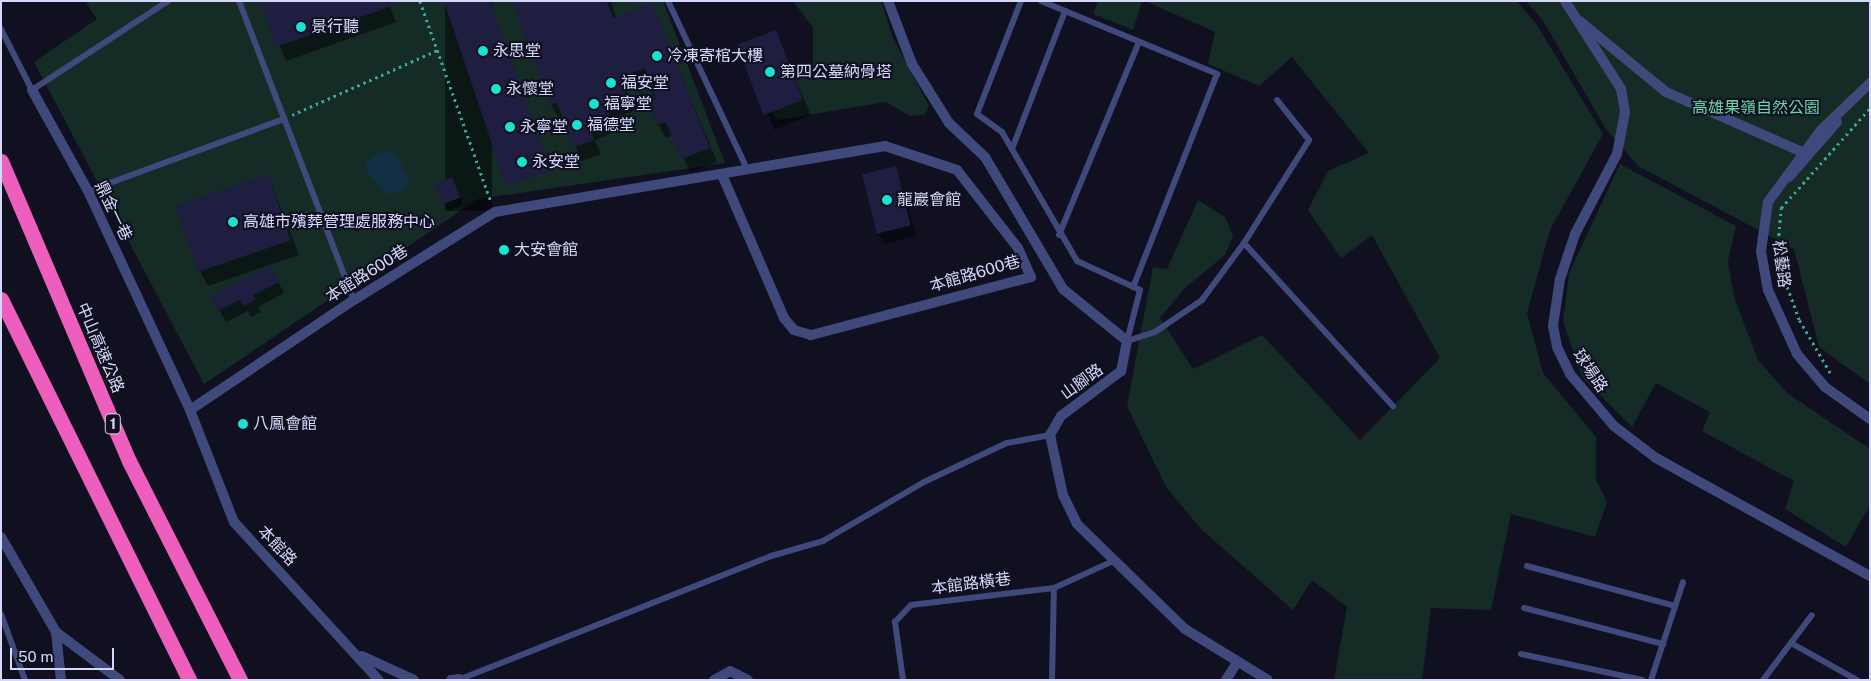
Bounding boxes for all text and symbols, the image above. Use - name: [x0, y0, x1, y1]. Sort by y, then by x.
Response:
- place label: 景行聽: [311, 17, 359, 37]
- marker: 景行聽: [295, 21, 307, 33]
- place label: 永思堂: [493, 41, 541, 61]
- marker: 永思堂: [477, 45, 489, 57]
- place label: 冷凍寄棺大樓: [667, 46, 763, 66]
- marker: 冷凍寄棺大樓: [651, 50, 663, 62]
- place label: 第四公墓納骨塔: [780, 62, 892, 82]
- marker: 第四公墓納骨塔: [764, 66, 776, 78]
- place label: 福安堂: [621, 73, 669, 93]
- marker: 福安堂: [605, 77, 617, 89]
- place label: 永懷堂: [506, 79, 554, 99]
- marker: 永懷堂: [490, 83, 502, 95]
- place label: 福寧堂: [604, 94, 652, 114]
- marker: 福寧堂: [588, 98, 600, 110]
- park label: 高雄果嶺自然公園: [1692, 98, 1820, 118]
- place label: 福德堂: [587, 115, 635, 135]
- place label: 永寧堂: [520, 117, 568, 137]
- marker: 福德堂: [571, 119, 583, 131]
- marker: 永寧堂: [504, 121, 516, 133]
- place label: 永安堂: [532, 152, 580, 172]
- marker: 永安堂: [516, 156, 528, 168]
- street label: 鼎金一巷: [90, 178, 136, 244]
- place label: 龍巖會館: [897, 190, 961, 210]
- marker: 龍巖會館: [881, 194, 893, 206]
- place label: 高雄市殯葬管理處服務中心: [243, 212, 435, 232]
- marker: 高雄市殯葬管理處服務中心: [227, 216, 239, 228]
- street label: 松藝路: [1768, 239, 1794, 289]
- place label: 大安會館: [514, 240, 578, 260]
- street label: 本館路600巷: [322, 241, 412, 307]
- marker: 大安會館: [498, 244, 510, 256]
- street label: 本館路600巷: [927, 252, 1023, 296]
- street label: 中山高速公路: [72, 300, 128, 396]
- street label: 球場路: [1569, 346, 1611, 396]
- street label: 山腳路: [1057, 360, 1107, 404]
- road number: 1: [104, 412, 122, 436]
- place label: 八鳳會館: [253, 414, 317, 434]
- marker: 八鳳會館: [237, 418, 249, 430]
- street label: 本館路: [254, 522, 300, 570]
- street label: 本館路橫巷: [930, 570, 1012, 598]
- scale bar: [12, 638, 116, 670]
- text: 50 m: [18, 648, 53, 665]

